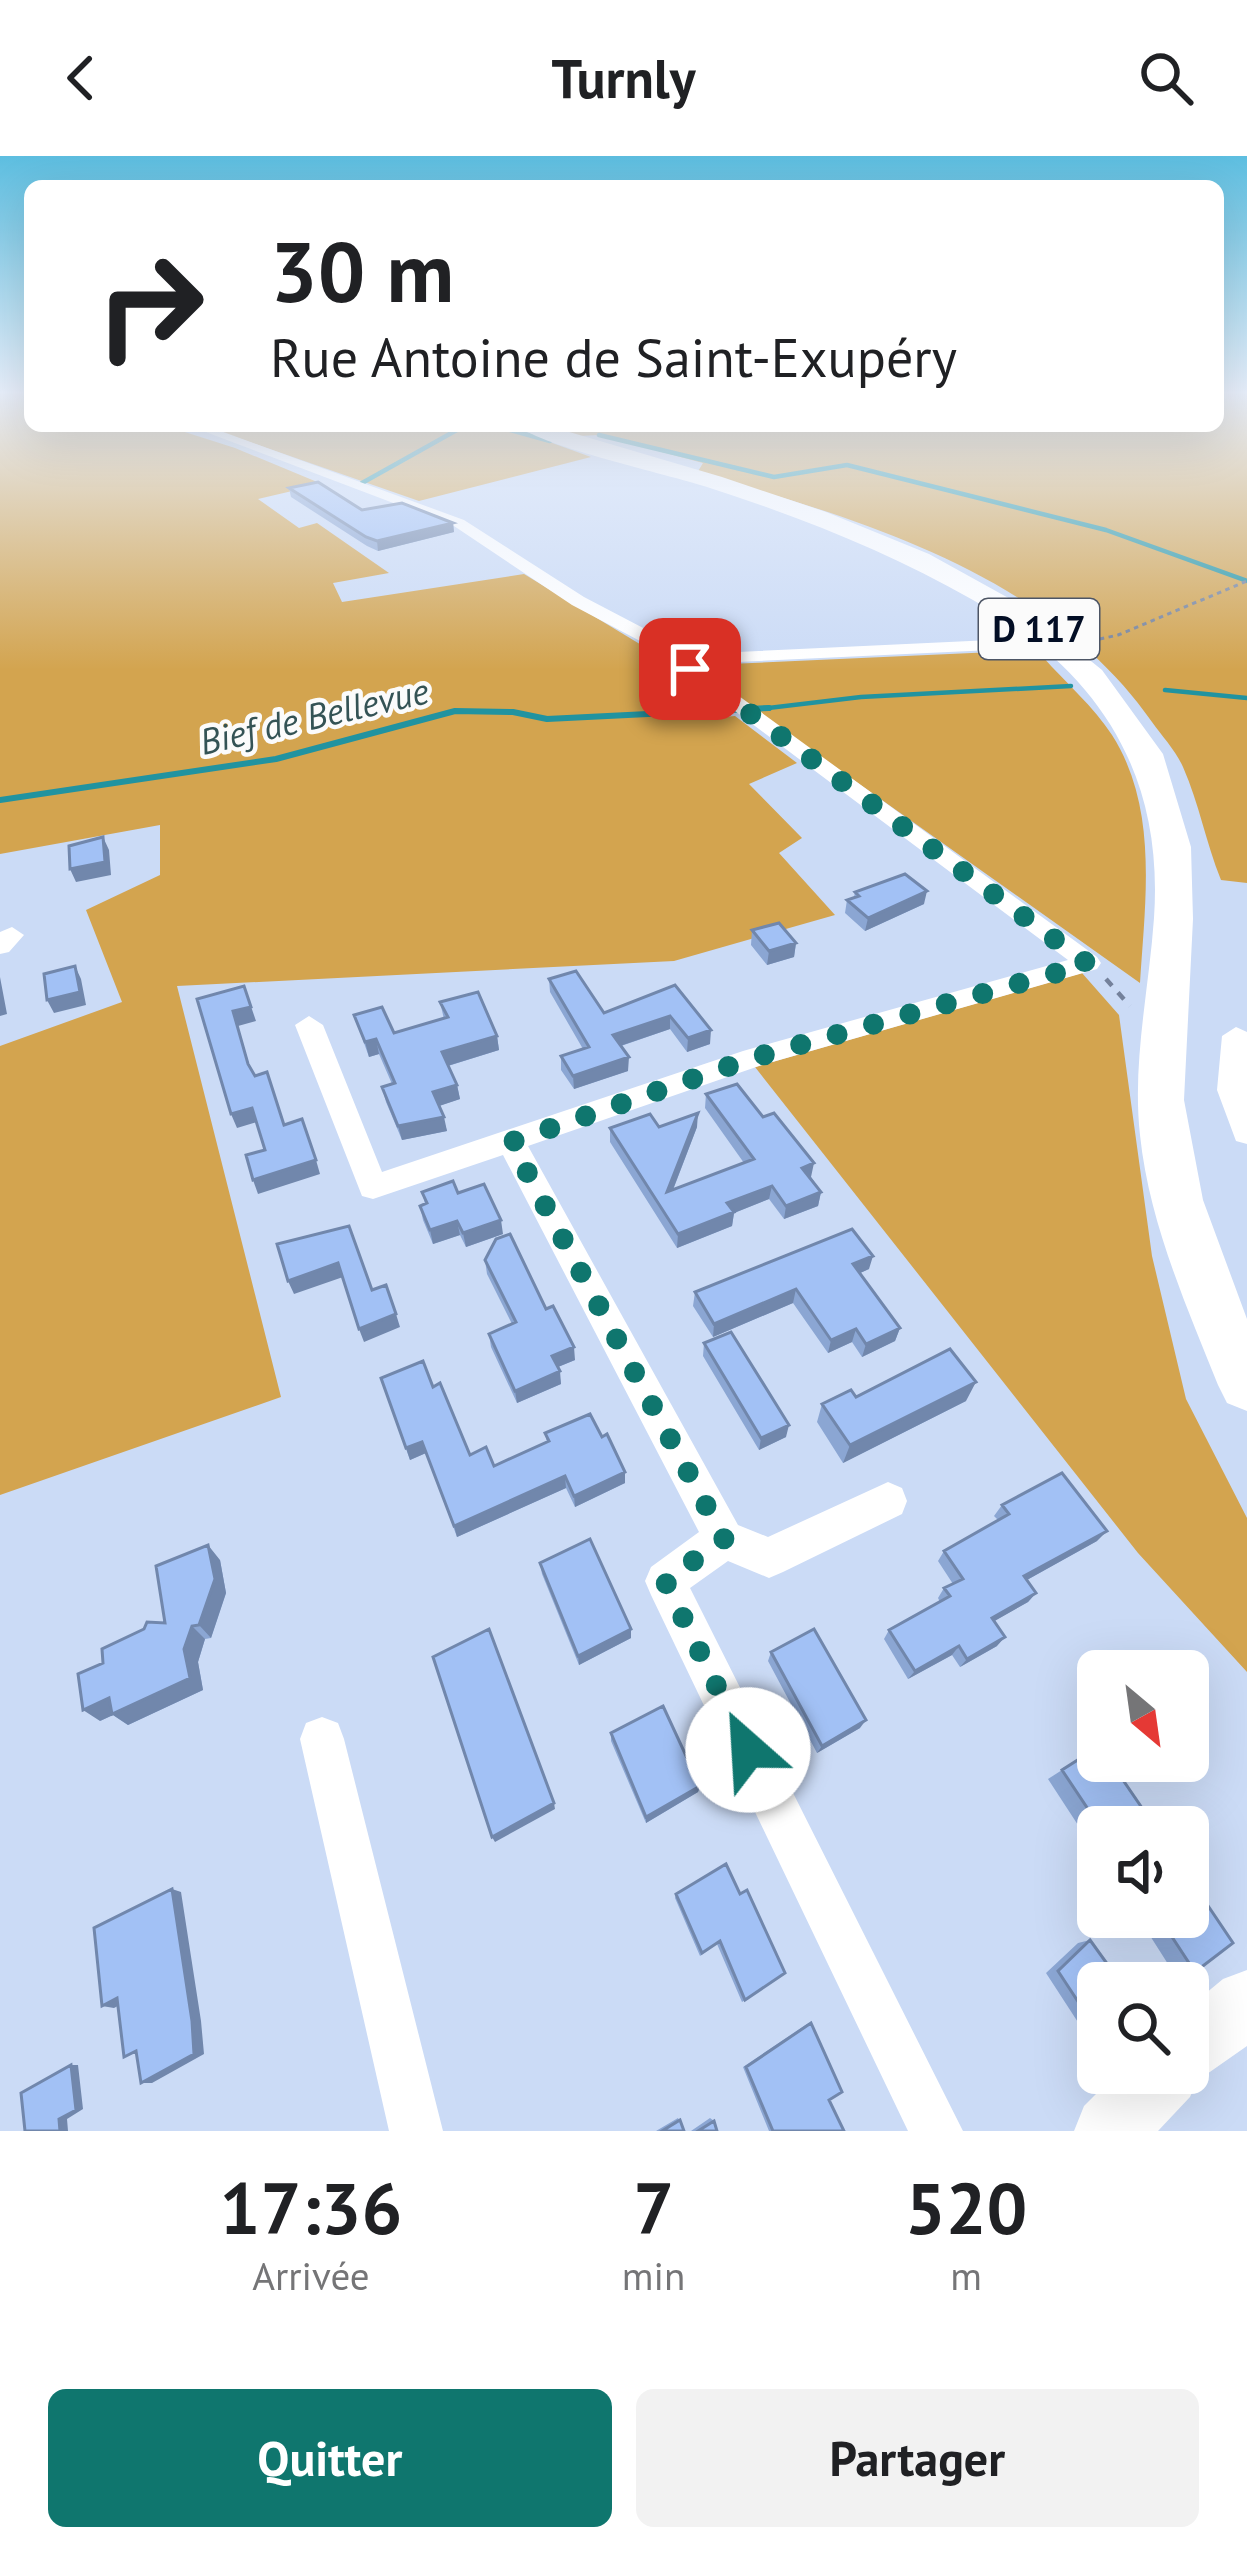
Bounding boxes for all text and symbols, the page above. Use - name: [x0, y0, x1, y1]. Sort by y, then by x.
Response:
- text: Turnly: [551, 43, 696, 113]
- icon: back: [48, 45, 114, 111]
- icon: search: [1133, 45, 1199, 111]
- text: 30 m: [270, 216, 454, 325]
- icon: right: [72, 228, 228, 384]
- text: Rue Antoine de Saint-Exupéry: [270, 322, 957, 392]
- road number: D 117: [979, 599, 1099, 659]
- pin: [639, 618, 741, 720]
- icon: arrive: [657, 636, 723, 702]
- water label: Bief de Bellevue: [195, 666, 433, 765]
- north arrow: [1077, 1650, 1209, 1782]
- map controls: [1077, 1650, 1209, 2094]
- position arrow: [685, 1687, 811, 1813]
- button: sound: [1077, 1806, 1209, 1938]
- button: search: [1077, 1962, 1209, 2094]
- text: 17:36: [220, 2161, 402, 2254]
- text: 7: [633, 2161, 674, 2254]
- text: 520: [905, 2161, 1027, 2254]
- text: Arrivée: [252, 2250, 370, 2301]
- text: min: [622, 2250, 685, 2301]
- text: m: [950, 2250, 982, 2301]
- button: Quitter: [48, 2389, 612, 2527]
- button: Partager: [636, 2389, 1199, 2527]

